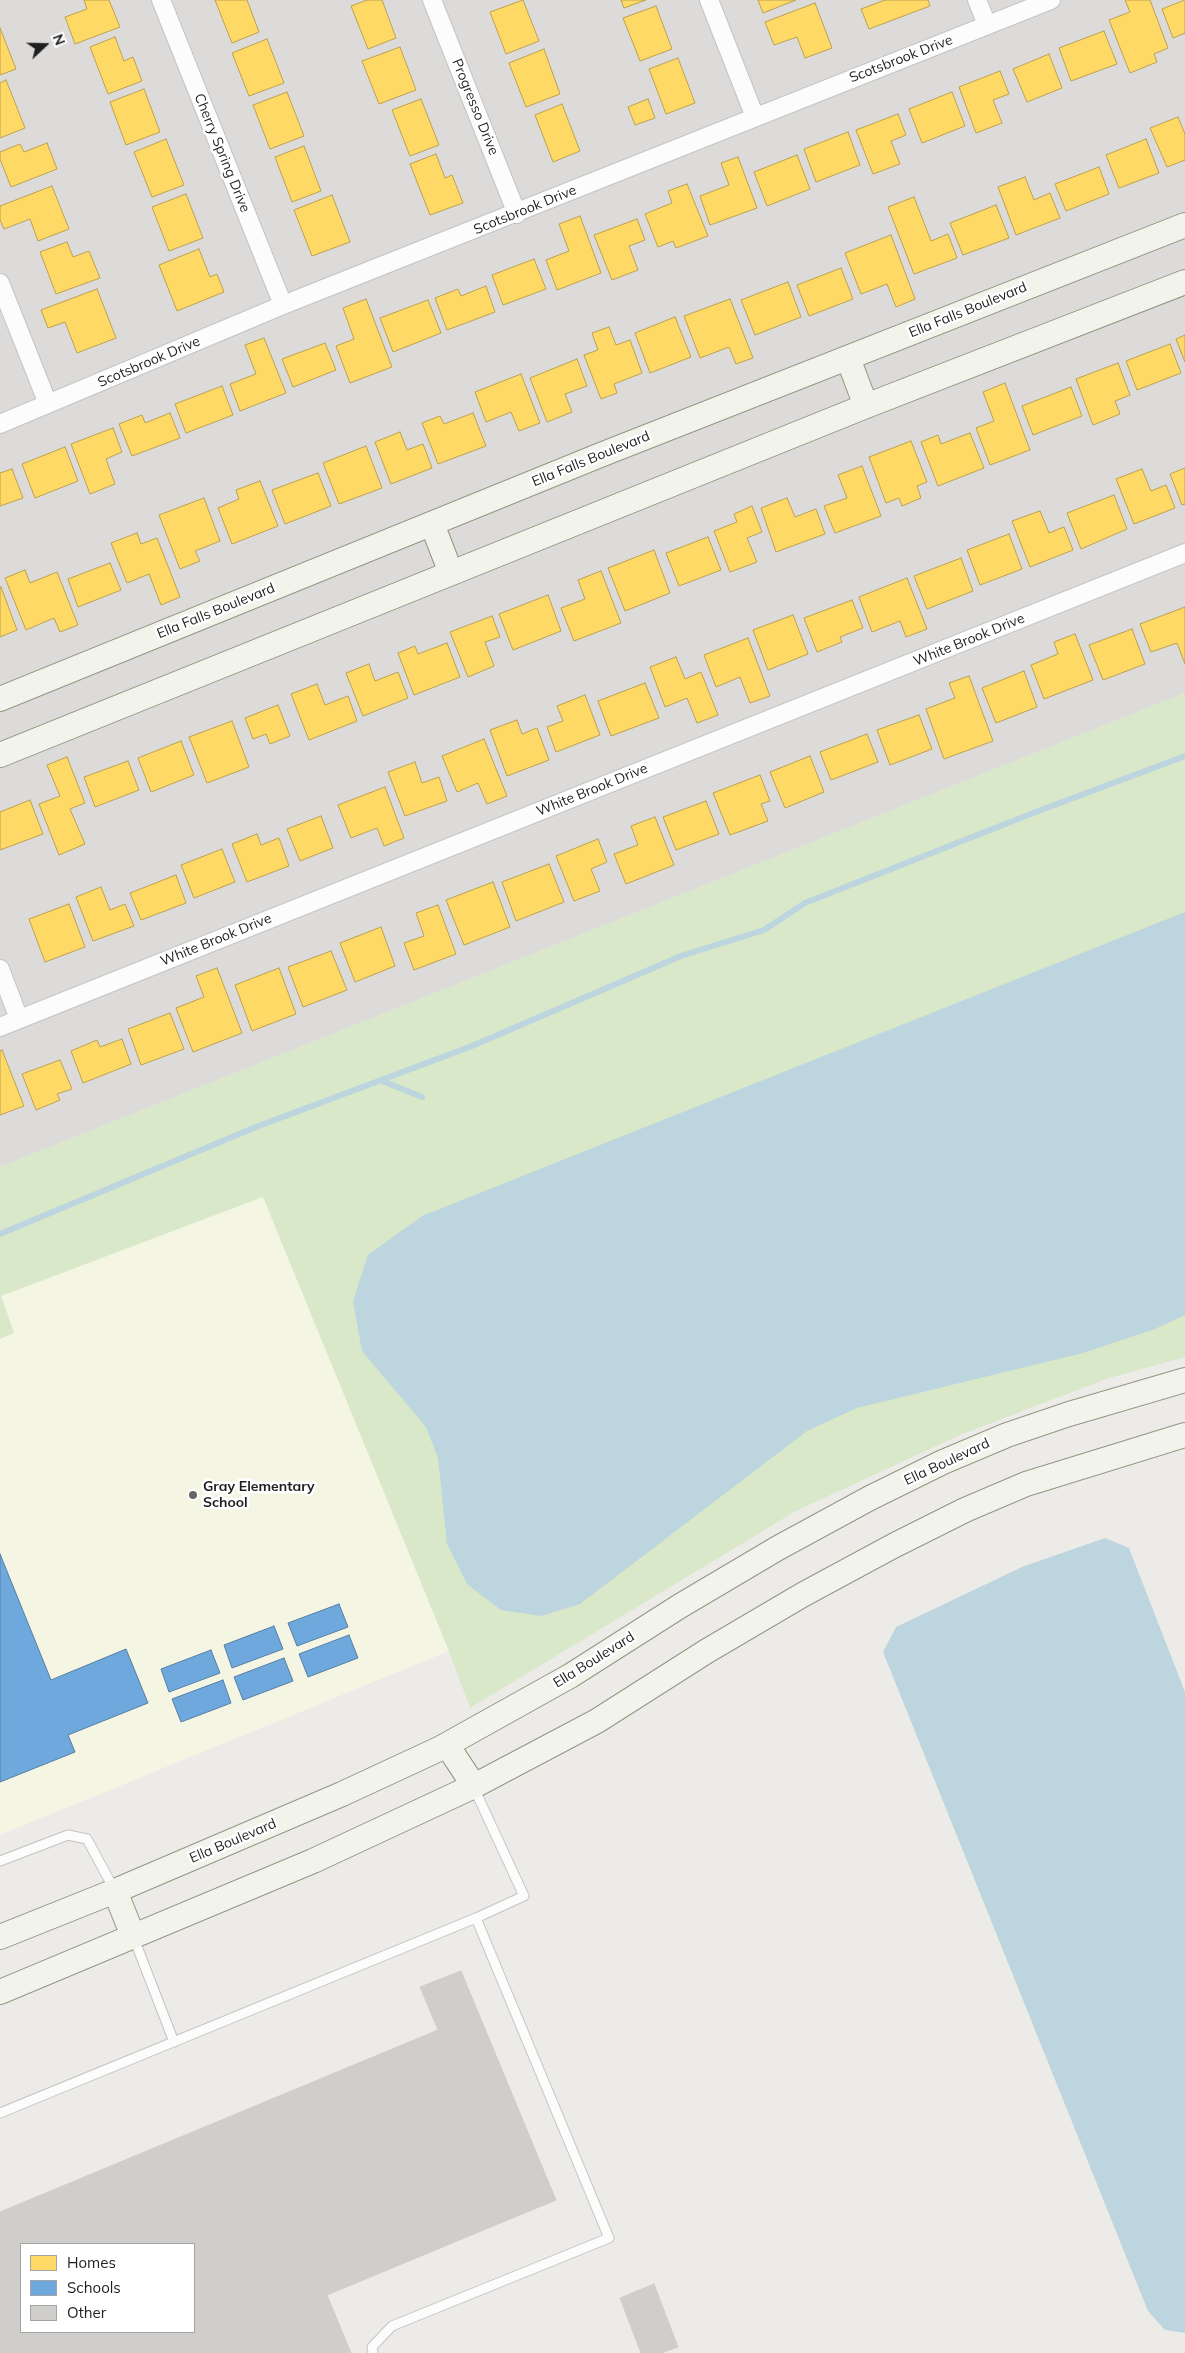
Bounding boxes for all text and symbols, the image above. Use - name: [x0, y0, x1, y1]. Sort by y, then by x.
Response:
- north arrow: [20, 20, 70, 70]
- text: N: [49, 31, 69, 48]
- street label: Scotsbrook Drive: [847, 32, 955, 86]
- street label: Progresso Drive: [448, 56, 502, 158]
- street label: Cherry Spring Drive: [190, 91, 254, 215]
- street label: Scotsbrook Drive: [471, 182, 579, 238]
- street label: Ella Falls Boulevard: [907, 279, 1029, 341]
- street label: Scotsbrook Drive: [95, 333, 203, 391]
- street label: Ella Falls Boulevard: [530, 428, 652, 490]
- street label: Ella Falls Boulevard: [155, 580, 277, 642]
- street label: White Brook Drive: [911, 610, 1027, 670]
- street label: White Brook Drive: [534, 760, 650, 820]
- street label: White Brook Drive: [158, 910, 274, 970]
- street label: Ella Boulevard: [902, 1435, 992, 1489]
- place label: Gray Elementary School: [203, 1479, 315, 1511]
- marker: Gray Elementary School: [187, 1489, 199, 1501]
- street label: Ella Boulevard: [550, 1628, 638, 1692]
- street label: Ella Boulevard: [187, 1815, 279, 1867]
- legend: [20, 2243, 195, 2333]
- text: Homes: [67, 2253, 116, 2272]
- text: Schools: [67, 2278, 121, 2297]
- text: Other: [67, 2303, 106, 2322]

